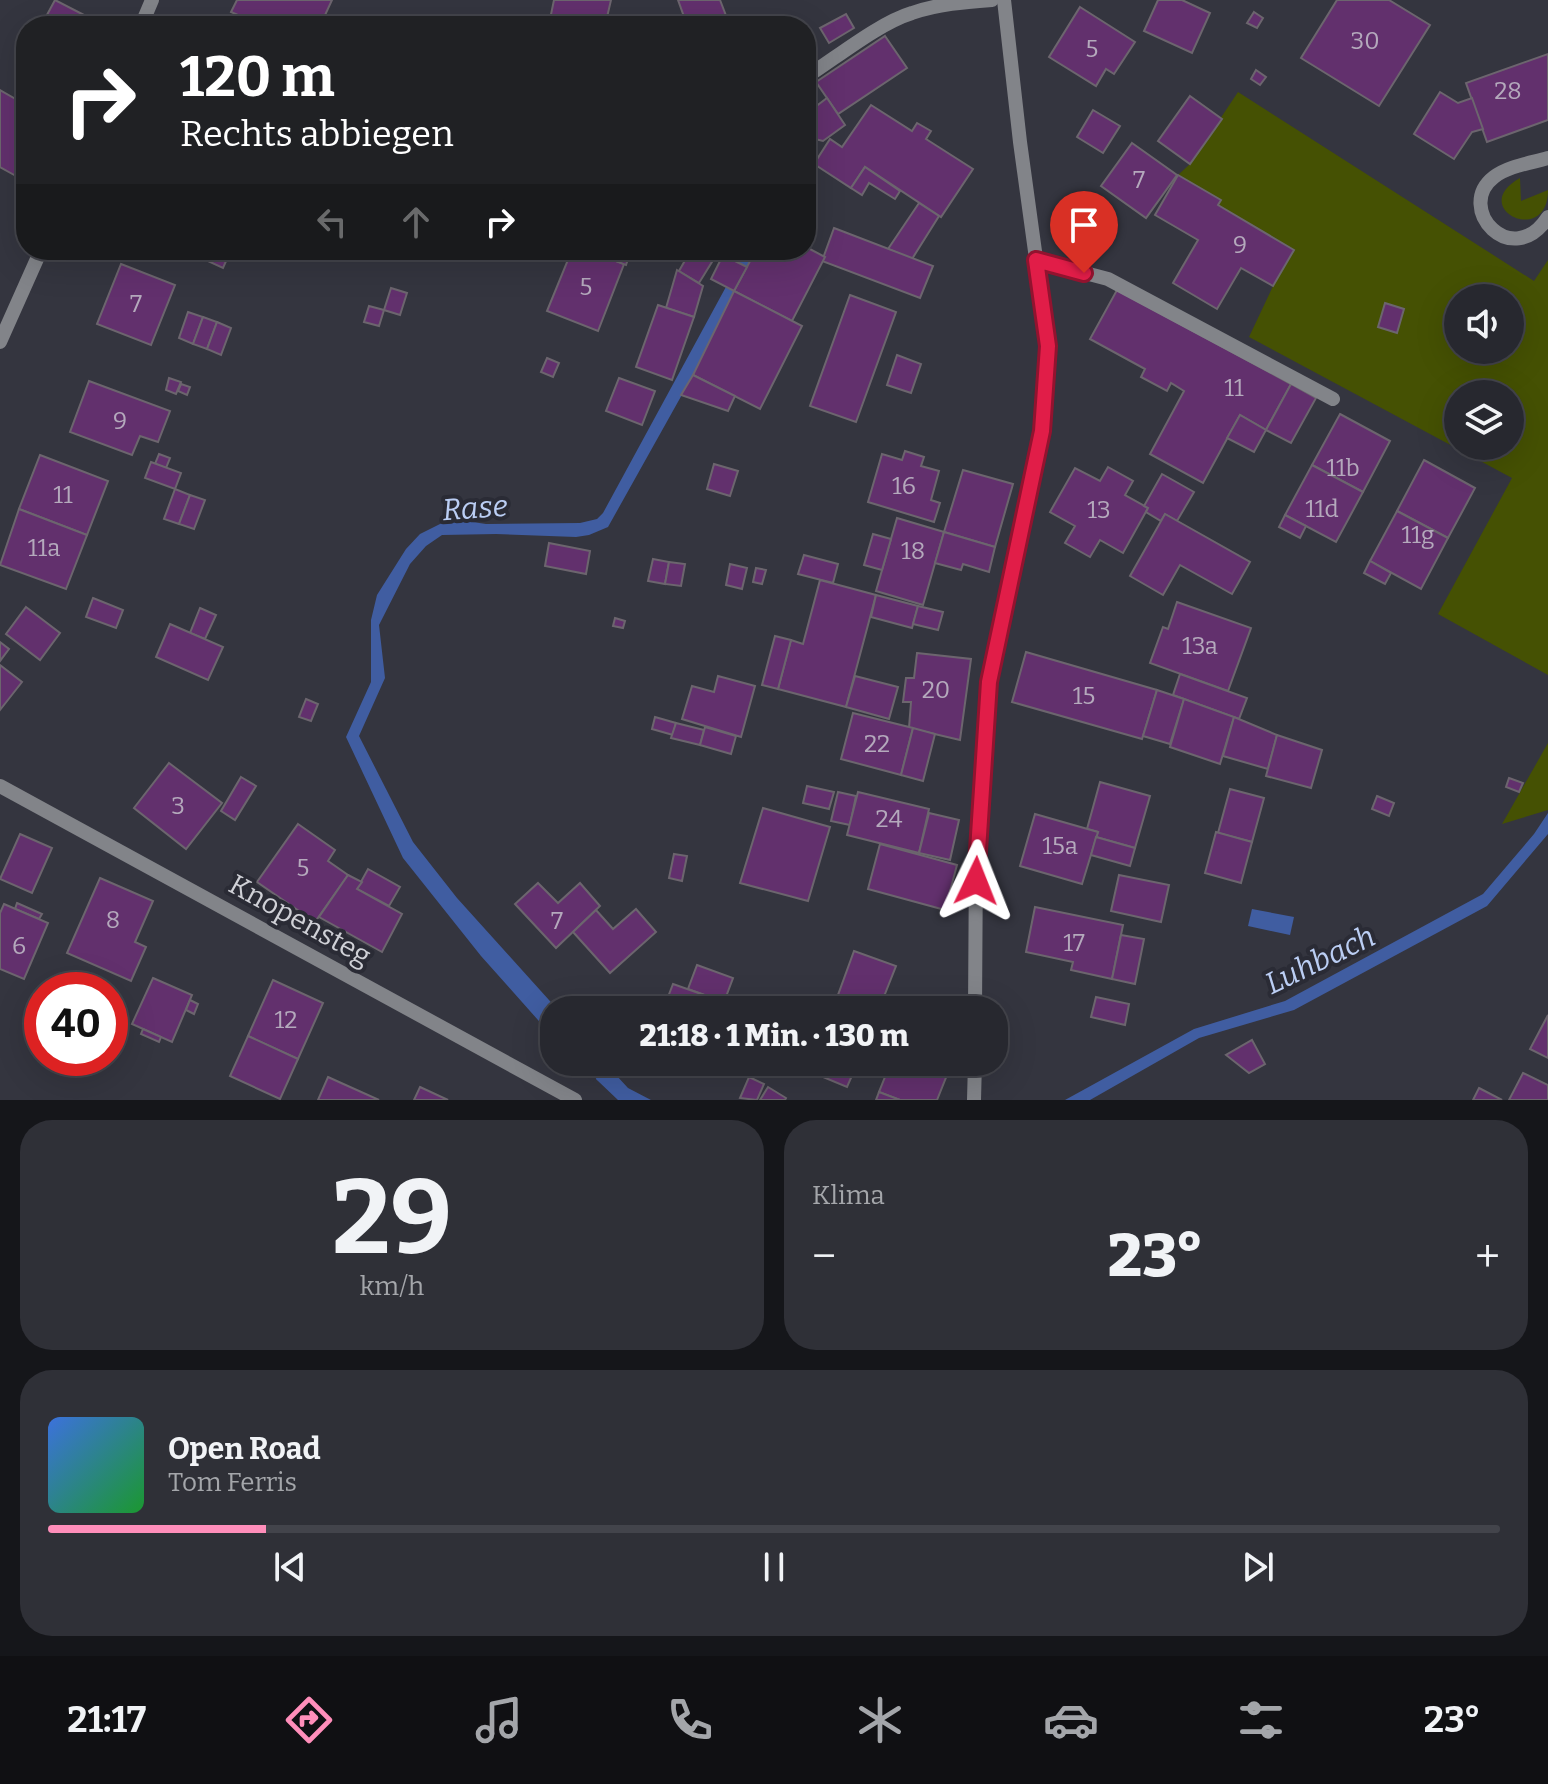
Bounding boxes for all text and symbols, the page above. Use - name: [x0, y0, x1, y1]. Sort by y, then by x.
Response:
- house number: 30: [1350, 27, 1380, 55]
- house number: 5: [1086, 35, 1098, 63]
- text: 120 m: [180, 44, 335, 111]
- icon: right: [48, 48, 152, 152]
- house number: 28: [1494, 77, 1522, 105]
- text: Rechts abbiegen: [180, 112, 454, 156]
- house number: 7: [1133, 166, 1145, 194]
- pin: [1050, 191, 1118, 273]
- icon: left: [310, 200, 354, 244]
- icon: ahead: [394, 200, 438, 244]
- icon: right: [478, 200, 522, 244]
- icon: arrive: [1062, 203, 1106, 247]
- house number: 9: [1233, 231, 1247, 259]
- house number: 5: [580, 273, 592, 301]
- map controls: [1444, 284, 1524, 460]
- button: sound: [1444, 284, 1524, 364]
- house number: 7: [130, 290, 142, 318]
- house number: 11: [1224, 374, 1244, 402]
- button: layers: [1444, 380, 1524, 460]
- house number: 9: [113, 407, 127, 435]
- house number: 11b: [1326, 454, 1360, 482]
- house number: 16: [892, 472, 916, 500]
- house number: 11: [53, 481, 73, 509]
- water label: Rase: [441, 488, 509, 528]
- house number: 11d: [1305, 495, 1339, 523]
- house number: 13: [1087, 496, 1111, 524]
- house number: 11g: [1402, 521, 1434, 549]
- house number: 11a: [28, 534, 60, 562]
- house number: 18: [901, 537, 925, 565]
- house number: 13a: [1182, 632, 1218, 660]
- house number: 20: [922, 676, 950, 704]
- house number: 15: [1073, 682, 1095, 710]
- house number: 22: [864, 730, 890, 758]
- house number: 3: [171, 792, 185, 820]
- house number: 24: [875, 805, 903, 833]
- house number: 15a: [1042, 832, 1078, 860]
- position arrow: [934, 839, 1018, 923]
- house number: 5: [297, 854, 309, 882]
- street label: Knopensteg: [223, 867, 377, 973]
- house number: 8: [106, 906, 120, 934]
- house number: 7: [551, 907, 563, 935]
- water label: Luhbach: [1259, 918, 1381, 1002]
- house number: 17: [1063, 929, 1085, 957]
- house number: 6: [12, 932, 26, 960]
- speed limit sign: 40: [24, 972, 128, 1076]
- house number: 12: [275, 1006, 297, 1034]
- text: 21:18 · 1 Min. · 130 m: [640, 1018, 908, 1054]
- text: 29: [332, 1156, 452, 1281]
- text: Klima: [812, 1180, 885, 1211]
- text: 23°: [1108, 1220, 1203, 1292]
- text: −: [812, 1230, 836, 1283]
- text: +: [1475, 1230, 1500, 1283]
- text: km/h: [360, 1271, 424, 1302]
- text: Open Road: [168, 1431, 321, 1467]
- text: Tom Ferris: [168, 1467, 297, 1498]
- icon: previous: [268, 1545, 312, 1589]
- icon: pause: [752, 1545, 796, 1589]
- icon: next: [1236, 1545, 1280, 1589]
- icon: directions: [281, 1692, 337, 1748]
- icon: music: [471, 1692, 527, 1748]
- icon: phone: [662, 1692, 718, 1748]
- icon: climate: [852, 1692, 908, 1748]
- icon: car: [1043, 1692, 1099, 1748]
- icon: filters: [1233, 1692, 1289, 1748]
- text: 21:17: [67, 1698, 146, 1742]
- text: 23°: [1424, 1698, 1481, 1742]

